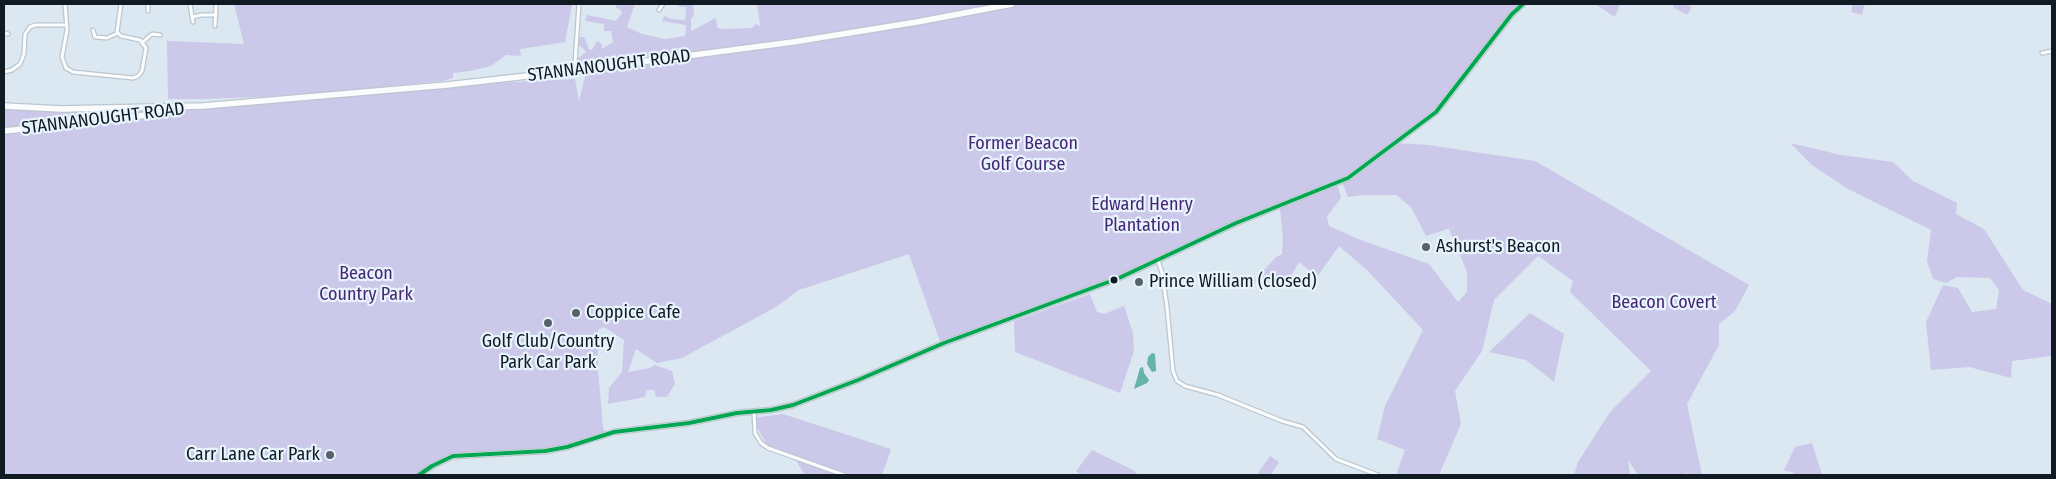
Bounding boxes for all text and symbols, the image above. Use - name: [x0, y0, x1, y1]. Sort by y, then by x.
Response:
- street label: STANNANOUGHT ROAD: [526, 45, 692, 87]
- street label: STANNANOUGHT ROAD: [20, 98, 186, 140]
- park label: Former Beacon Golf Course: [968, 133, 1078, 176]
- park label: Edward Henry Plantation: [1091, 194, 1193, 236]
- place label: Ashurst's Beacon: [1436, 236, 1560, 258]
- marker: Ashurst's Beacon: [1420, 241, 1432, 253]
- park label: Beacon Country Park: [319, 263, 413, 306]
- place label: Prince William (closed): [1149, 271, 1316, 293]
- unlabelled marker: [1109, 275, 1119, 285]
- marker: Prince William (closed): [1133, 276, 1145, 288]
- park label: Beacon Covert: [1611, 292, 1717, 314]
- place label: Coppice Cafe: [586, 302, 680, 324]
- marker: Coppice Cafe: [570, 307, 582, 319]
- marker: Golf Club/Country Park Car Park: [542, 317, 554, 329]
- place label: Golf Club/Country Park Car Park: [482, 331, 614, 374]
- place label: Carr Lane Car Park: [186, 444, 320, 466]
- marker: Carr Lane Car Park: [324, 449, 336, 461]

